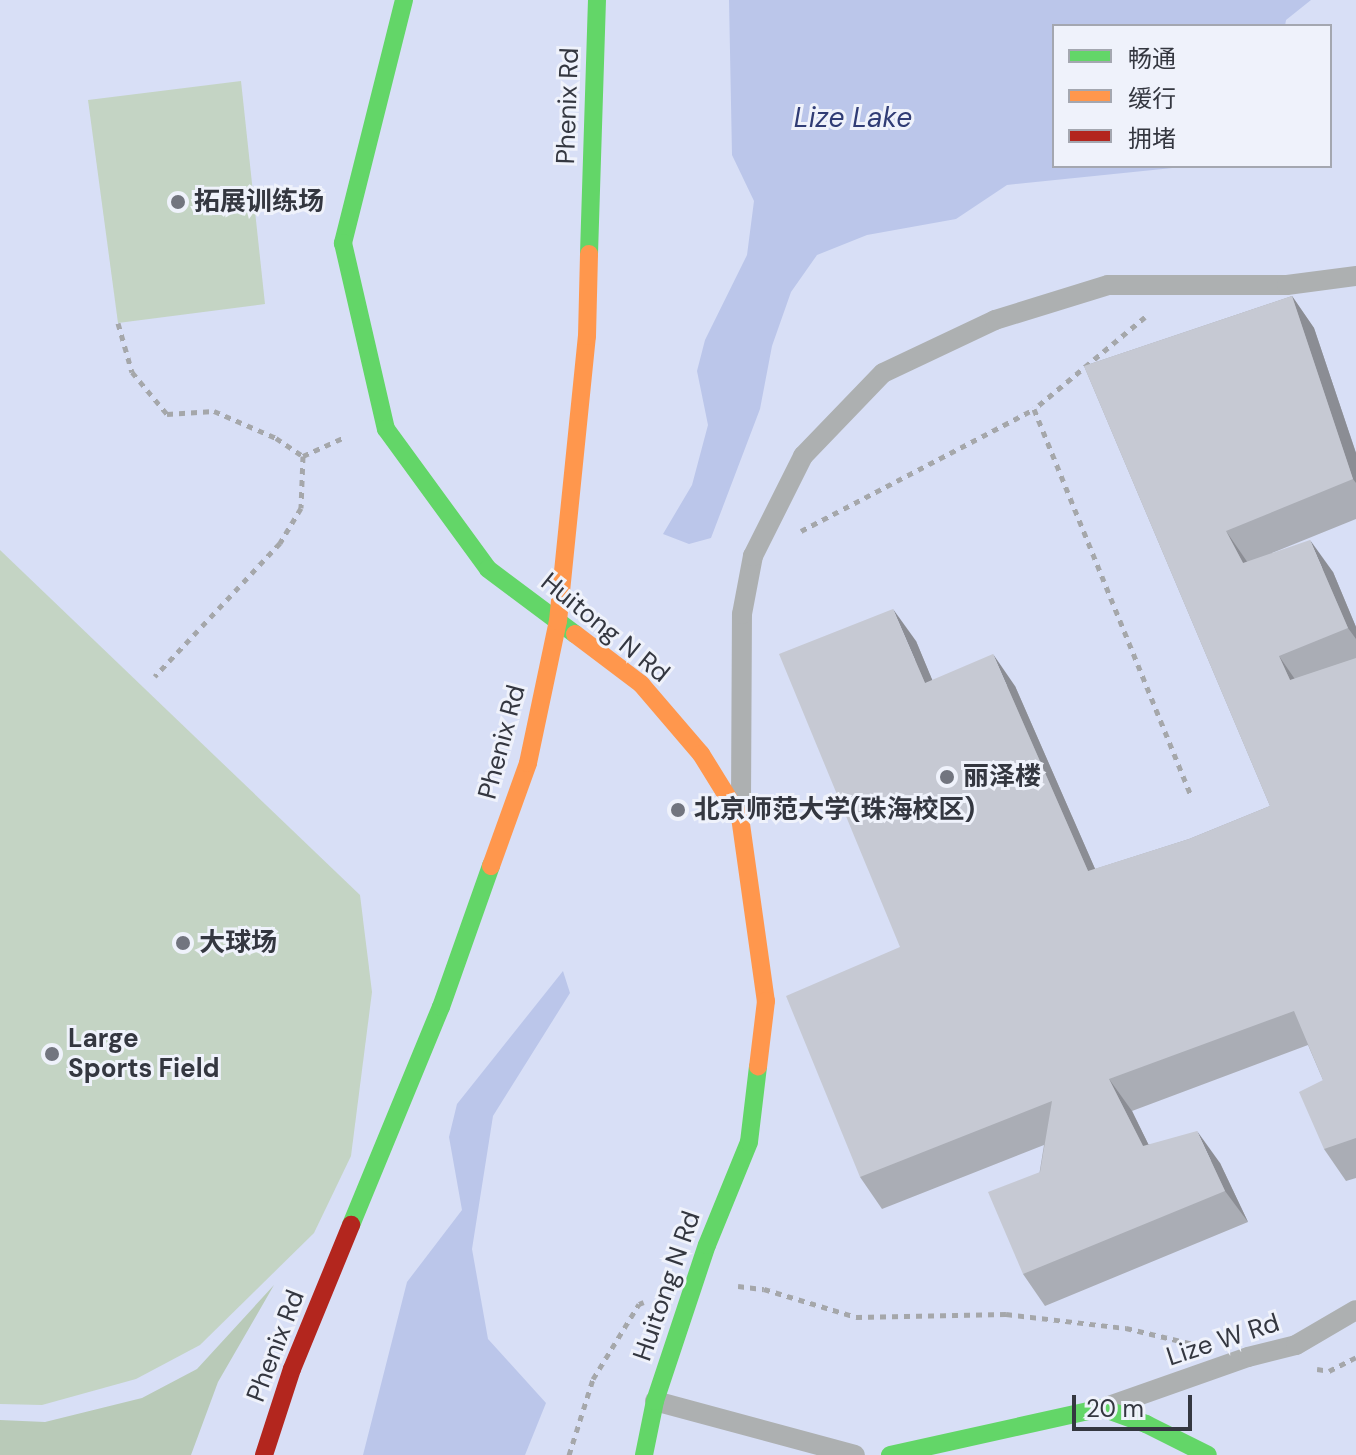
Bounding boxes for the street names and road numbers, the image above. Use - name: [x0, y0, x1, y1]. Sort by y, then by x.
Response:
- street label: Phenix Rd: [550, 47, 586, 165]
- street label: Huitong N Rd: [534, 567, 676, 689]
- street label: Phenix Rd: [472, 682, 532, 802]
- street label: Huitong N Rd: [627, 1207, 707, 1365]
- street label: Phenix Rd: [241, 1286, 311, 1406]
- street label: Lize W Rd: [1163, 1307, 1283, 1373]

